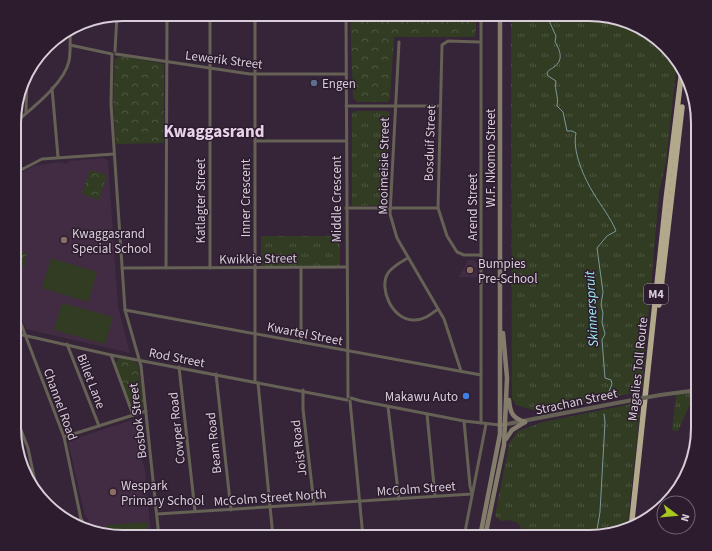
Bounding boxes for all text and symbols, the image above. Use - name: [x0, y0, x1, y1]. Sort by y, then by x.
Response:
- street label: Lewerik Street: [184, 46, 264, 74]
- place label: Engen: [322, 75, 356, 93]
- marker: Engen: [309, 78, 319, 88]
- street label: Bosduif Street: [420, 104, 440, 182]
- street label: W.F. Nkomo Street: [482, 108, 500, 208]
- street label: Mooimeisie Street: [374, 117, 394, 215]
- district label: Kwaggasrand: [163, 120, 265, 144]
- street label: Middle Crescent: [328, 155, 346, 242]
- street label: Katlagter Street: [192, 158, 210, 244]
- street label: Inner Crescent: [237, 158, 255, 237]
- street label: Arend Street: [464, 173, 482, 241]
- place label: Kwaggasrand Special School: [72, 225, 152, 258]
- marker: Kwaggasrand Special School: [59, 235, 69, 245]
- street label: Kwikkie Street: [219, 249, 298, 269]
- place label: Bumpies Pre-School: [478, 255, 537, 288]
- marker: Bumpies Pre-School: [465, 265, 475, 275]
- water label: Skinnerspruit: [580, 270, 604, 348]
- road number: M4: [644, 284, 668, 304]
- street label: Magalies Toll Route: [624, 316, 652, 422]
- street label: Kwartel Street: [265, 318, 345, 350]
- street label: Rod Street: [147, 344, 207, 372]
- street label: Billet Lane: [72, 351, 110, 411]
- street label: Channel Road: [39, 366, 81, 443]
- street label: Bosbok Street: [124, 381, 152, 460]
- street label: Strachan Street: [533, 384, 620, 419]
- place label: Makawu Auto: [385, 388, 458, 406]
- street label: Cowper Road: [164, 391, 190, 465]
- marker: Makawu Auto: [461, 391, 471, 401]
- street label: Beam Road: [202, 411, 226, 475]
- street label: Joist Road: [287, 419, 311, 477]
- place label: Wespark Primary School: [121, 477, 204, 510]
- street label: McColm Street: [376, 477, 457, 501]
- street label: McColm Street North: [213, 485, 327, 511]
- marker: Wespark Primary School: [108, 487, 118, 497]
- north arrow: [656, 495, 696, 535]
- text: N: [677, 512, 693, 523]

